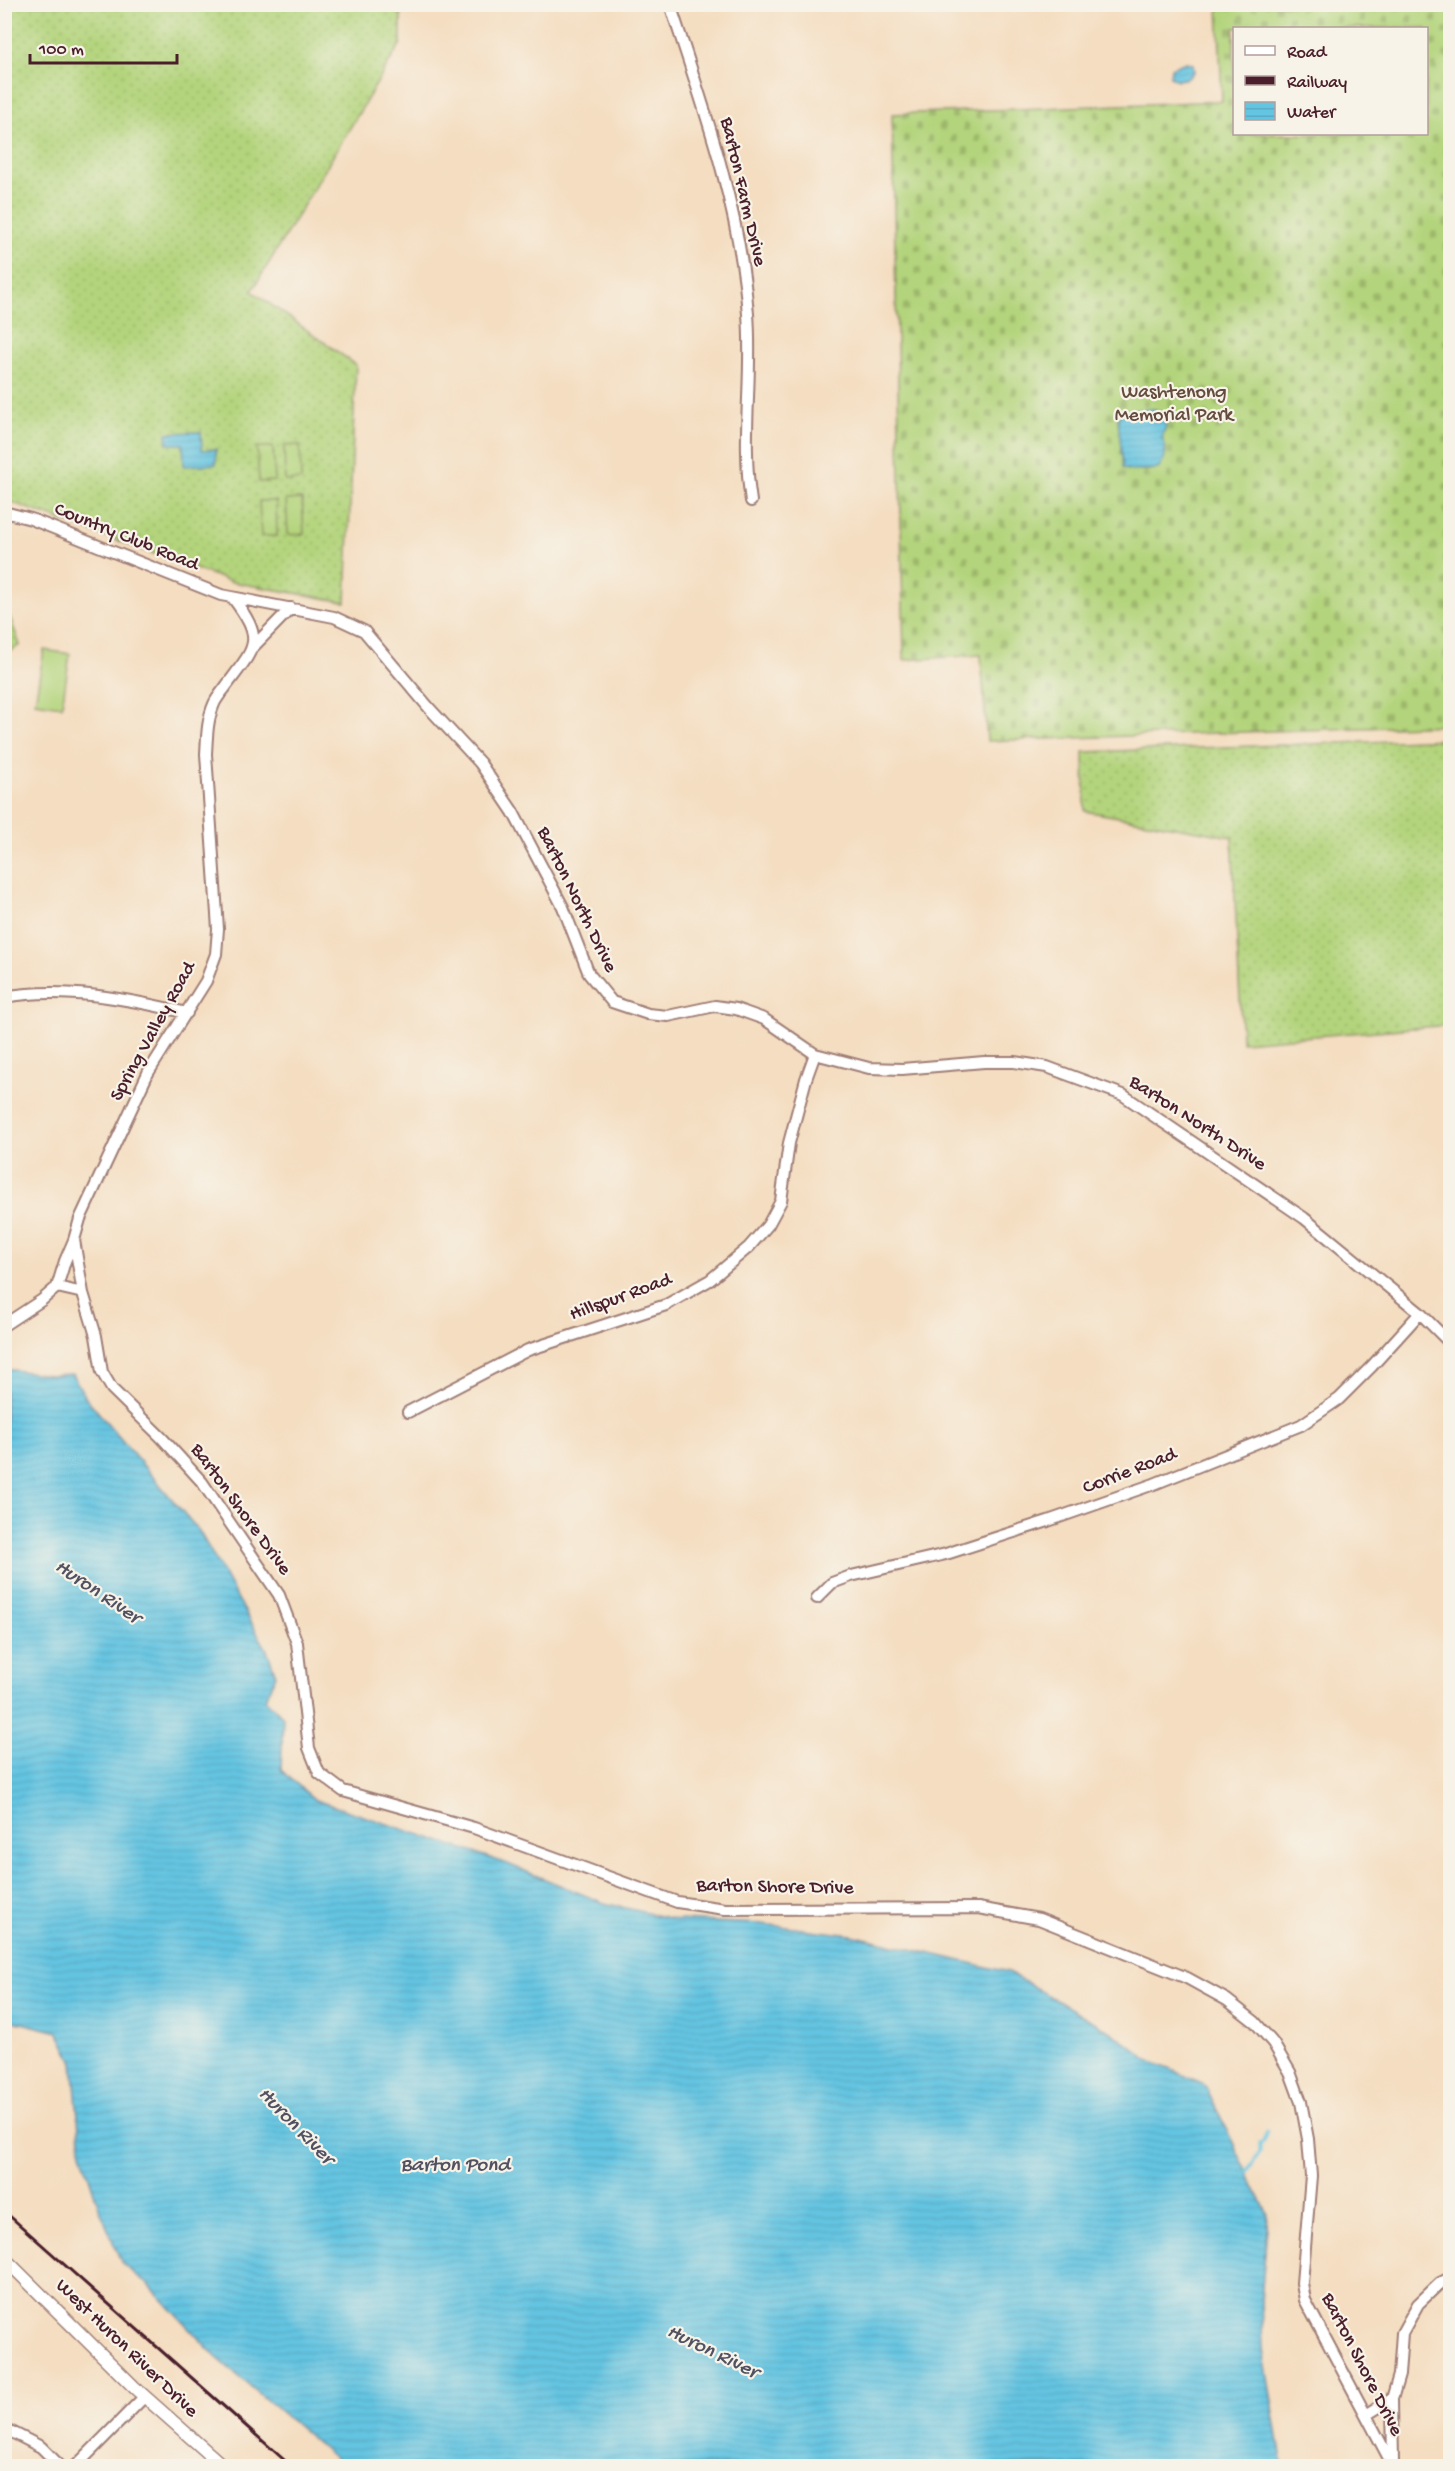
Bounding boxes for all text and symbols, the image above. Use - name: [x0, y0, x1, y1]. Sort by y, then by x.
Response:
- scale bar: [30, 27, 177, 65]
- legend: [1233, 27, 1428, 135]
- text: 100 m: [38, 40, 84, 61]
- text: Road: [1287, 43, 1328, 64]
- text: Railway: [1287, 73, 1347, 94]
- text: Water: [1287, 103, 1337, 124]
- street label: Barton Farm Drive: [713, 114, 770, 269]
- park label: Washtenong Memorial Park: [1115, 382, 1235, 428]
- street label: Country Club Road: [51, 499, 204, 578]
- street label: Barton North Drive: [530, 823, 621, 977]
- street label: Spring Valley Road: [106, 956, 203, 1106]
- street label: Barton North Drive: [1123, 1071, 1270, 1177]
- street label: Hillspur Road: [567, 1268, 677, 1327]
- street label: Barton Shore Drive: [184, 1439, 296, 1581]
- street label: Corrie Road: [1080, 1443, 1182, 1500]
- water label: Huron River: [49, 1555, 148, 1633]
- street label: Barton Shore Drive: [695, 1875, 855, 1901]
- water label: Huron River: [252, 2083, 341, 2174]
- water label: Barton Pond: [400, 2154, 512, 2179]
- street label: West Huron River Drive: [50, 2275, 203, 2424]
- street label: Barton Shore Drive: [1315, 2289, 1407, 2441]
- water label: Huron River: [662, 2320, 766, 2388]

